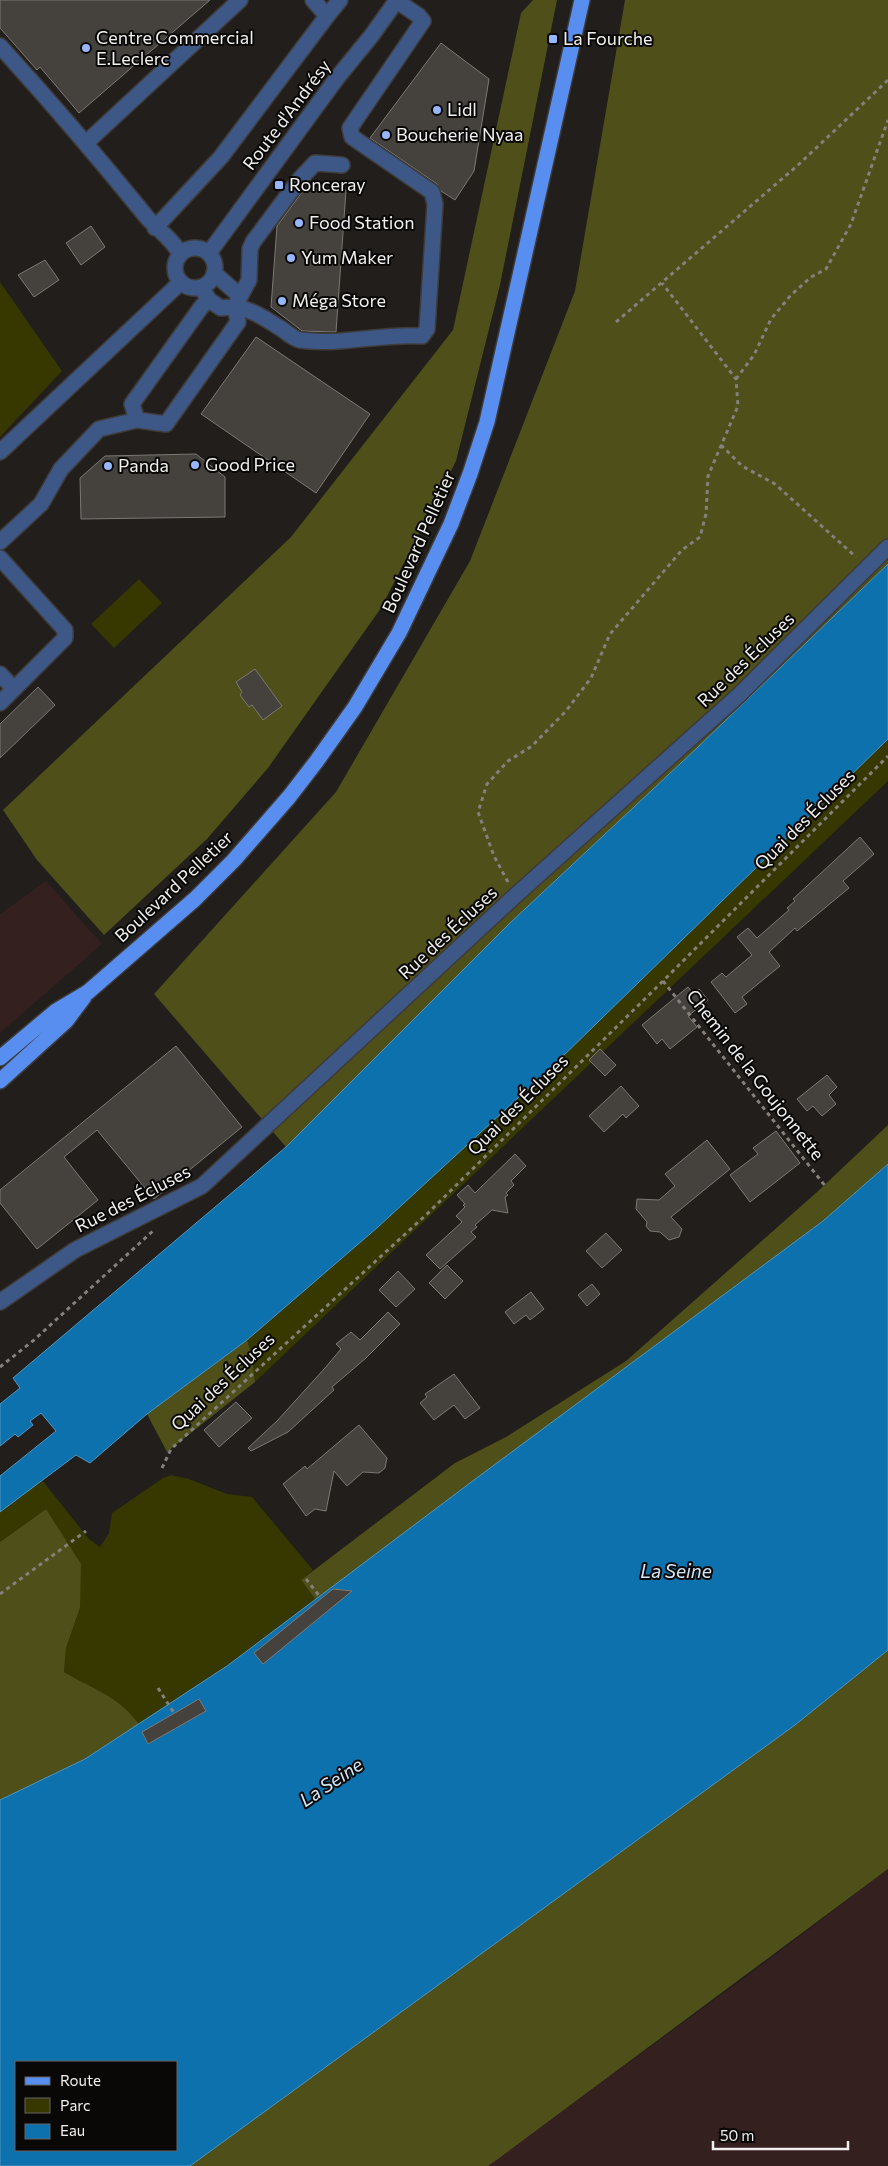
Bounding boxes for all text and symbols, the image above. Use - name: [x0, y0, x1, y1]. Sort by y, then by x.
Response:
- place label: Centre Commercial E.Leclerc: [96, 26, 254, 69]
- place label: La Fourche: [563, 27, 653, 49]
- marker: La Fourche: [547, 33, 559, 45]
- marker: Centre Commercial E.Leclerc: [80, 42, 92, 54]
- street label: Route d'Andrésy: [238, 55, 335, 174]
- place label: Lidl: [447, 98, 477, 120]
- marker: Lidl: [431, 104, 443, 116]
- place label: Boucherie Nyaa: [396, 123, 523, 145]
- marker: Boucherie Nyaa: [380, 129, 392, 141]
- place label: Ronceray: [289, 173, 365, 195]
- marker: Ronceray: [273, 179, 285, 191]
- place label: Food Station: [309, 211, 415, 233]
- marker: Food Station: [293, 217, 305, 229]
- place label: Yum Maker: [301, 246, 393, 268]
- marker: Yum Maker: [285, 252, 297, 264]
- place label: Méga Store: [292, 289, 386, 311]
- marker: Méga Store: [276, 295, 288, 307]
- place label: Good Price: [205, 453, 295, 475]
- place label: Panda: [118, 454, 169, 476]
- marker: Good Price: [189, 459, 201, 471]
- marker: Panda: [102, 460, 114, 472]
- street label: Boulevard Pelletier: [377, 467, 459, 616]
- street label: Rue des Écluses: [692, 607, 798, 711]
- street label: Quai des Écluses: [749, 764, 859, 874]
- street label: Boulevard Pelletier: [110, 826, 237, 947]
- street label: Rue des Écluses: [394, 881, 501, 983]
- street label: Chemin de la Goujonnette: [682, 985, 829, 1164]
- street label: Quai des Écluses: [462, 1049, 572, 1159]
- street label: Rue des Écluses: [71, 1160, 194, 1237]
- street label: Quai des Écluses: [166, 1328, 279, 1435]
- water label: La Seine: [640, 1559, 712, 1582]
- water label: La Seine: [295, 1752, 367, 1811]
- legend: [15, 2061, 178, 2151]
- text: Route: [60, 2071, 101, 2089]
- text: Parc: [60, 2096, 90, 2114]
- scale bar: [713, 2118, 848, 2150]
- text: Eau: [60, 2121, 85, 2139]
- text: 50 m: [720, 2126, 754, 2144]

